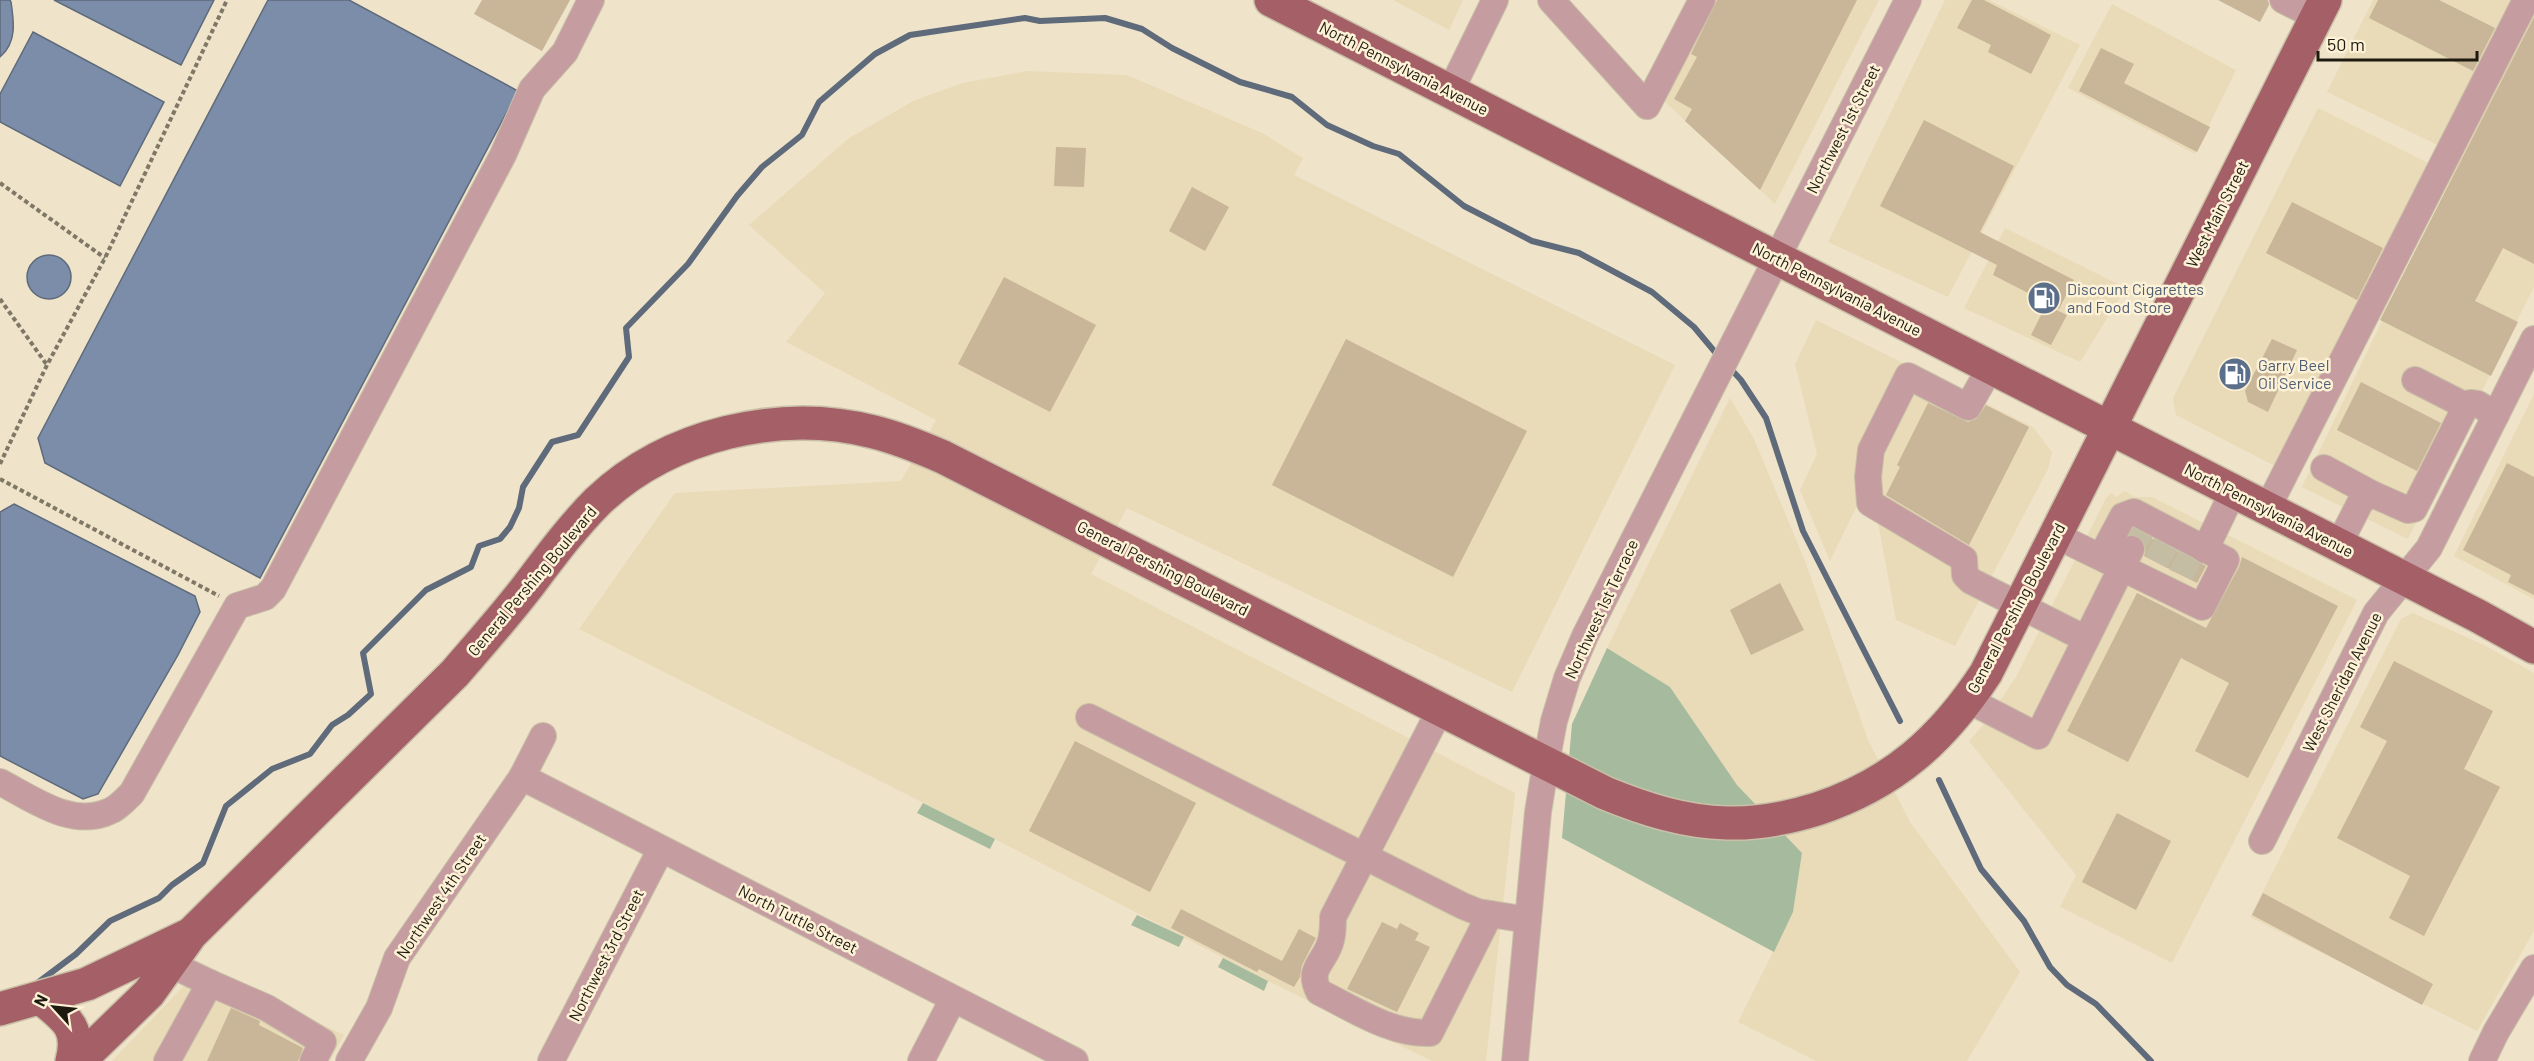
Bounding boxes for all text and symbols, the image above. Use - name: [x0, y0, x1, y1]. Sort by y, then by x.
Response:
- street label: North Pennsylvania Avenue: [1317, 17, 1492, 118]
- scale bar: [2318, 24, 2477, 62]
- text: 50 m: [2327, 33, 2365, 55]
- street label: Northwest 1st Street: [1802, 61, 1883, 196]
- street label: West Main Street: [2181, 157, 2252, 270]
- street label: North Pennsylvania Avenue: [1750, 238, 1925, 339]
- place label: Discount Cigarettes and Food Store: [2067, 279, 2204, 316]
- fuel station icon: Discount Cigarettes and Food Store: [2026, 280, 2062, 316]
- place label: Garry Beel Oil Service: [2258, 355, 2332, 392]
- fuel station icon: Garry Beel Oil Service: [2217, 356, 2253, 392]
- street label: North Pennsylvania Avenue: [2182, 459, 2357, 560]
- street label: General Pershing Boulevard: [463, 502, 600, 660]
- street label: General Pershing Boulevard: [1074, 516, 1252, 619]
- street label: General Pershing Boulevard: [1963, 519, 2069, 696]
- street label: Northwest 1st Terrace: [1560, 536, 1641, 682]
- street label: West Sheridan Avenue: [2298, 609, 2385, 755]
- street label: Northwest 4th Street: [392, 830, 489, 962]
- street label: North Tuttle Street: [736, 880, 861, 957]
- street label: Northwest 3rd Street: [564, 885, 647, 1024]
- north arrow: [24, 977, 84, 1037]
- text: N: [29, 991, 51, 1009]

